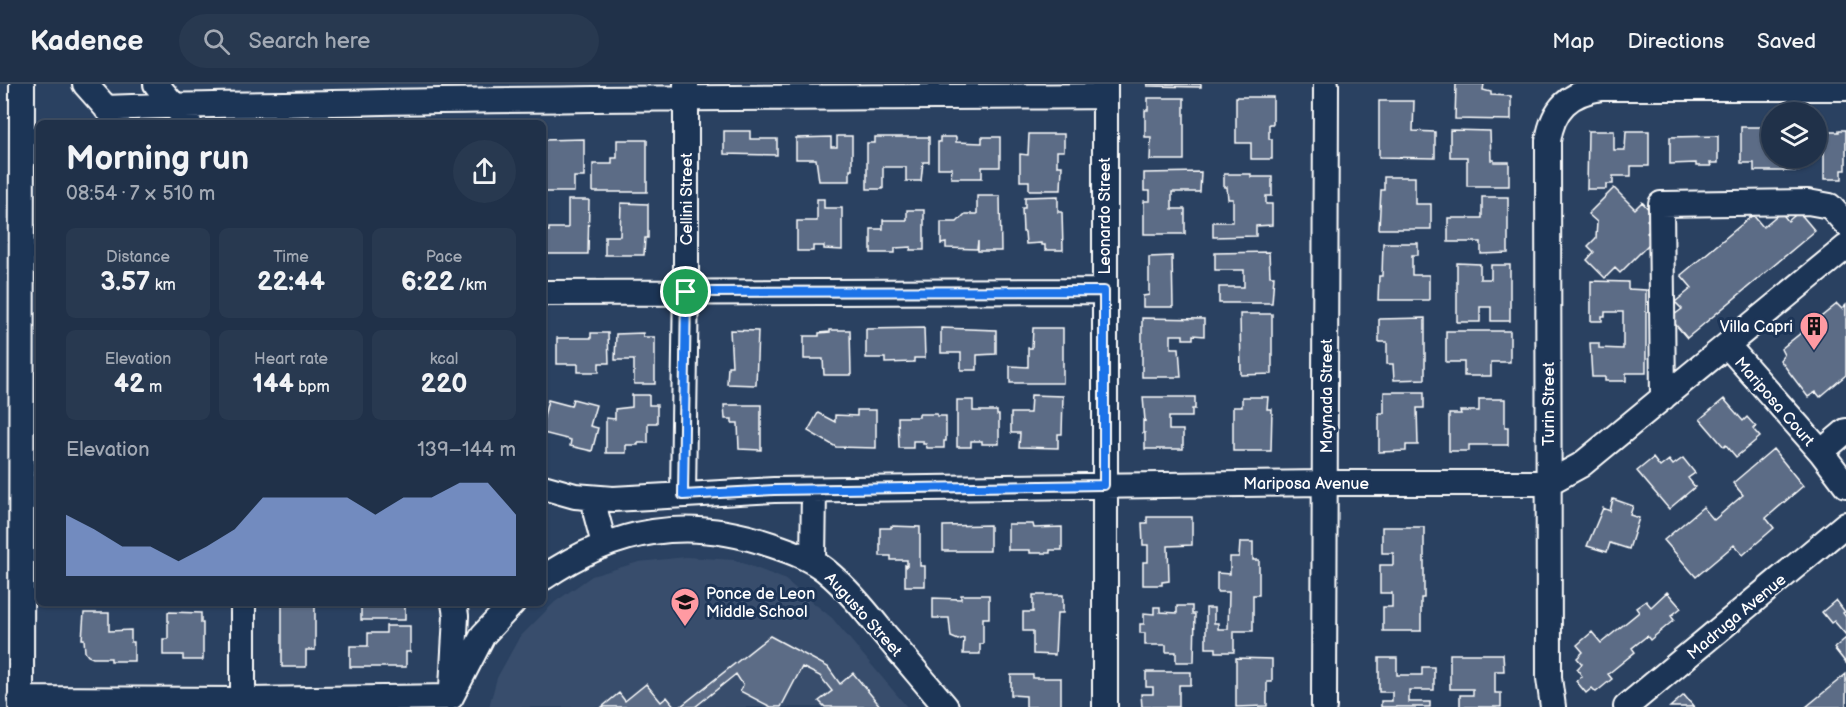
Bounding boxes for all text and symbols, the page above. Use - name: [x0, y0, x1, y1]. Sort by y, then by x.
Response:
- search box: [179, 14, 599, 68]
- text: Kadence: [30, 25, 143, 58]
- icon: search: [200, 25, 233, 58]
- text: Search here: [248, 28, 370, 55]
- text: Map: [1552, 29, 1595, 54]
- text: Directions: [1628, 29, 1724, 54]
- text: Saved: [1757, 29, 1816, 54]
- map controls: [1761, 102, 1827, 168]
- button: layers: [1761, 102, 1827, 168]
- text: Morning run: [66, 139, 249, 179]
- button: share: [453, 140, 516, 203]
- street label: Cellini Street: [678, 153, 697, 245]
- street label: Leonardo Street: [1096, 157, 1115, 275]
- text: 08:54 · 7 × 510 m: [66, 182, 215, 206]
- text: Distance: [106, 248, 170, 267]
- text: Time: [273, 248, 309, 267]
- text: Pace: [426, 248, 462, 267]
- pin: [660, 266, 711, 317]
- text: 3.57: [100, 267, 150, 298]
- text: 22:44: [257, 267, 325, 298]
- text: 6:22: [401, 267, 454, 298]
- icon: arrive: [669, 275, 702, 308]
- text: km: [150, 276, 176, 295]
- text: /km: [454, 276, 487, 295]
- building icon: Villa Capri: [1798, 310, 1830, 352]
- place label: Villa Capri: [1720, 318, 1793, 337]
- street label: Maynada Street: [1318, 339, 1337, 453]
- text: Elevation: [105, 350, 171, 369]
- text: Heart rate: [254, 350, 328, 369]
- text: kcal: [430, 350, 458, 369]
- street label: Mariposa Court: [1730, 353, 1818, 451]
- street label: Turin Street: [1540, 362, 1559, 446]
- text: 42: [114, 369, 145, 400]
- text: 144: [252, 369, 294, 400]
- text: 220: [421, 369, 467, 400]
- text: m: [145, 378, 162, 397]
- text: bpm: [294, 378, 330, 397]
- text: Elevation: [66, 438, 149, 462]
- text: 139–144 m: [417, 438, 516, 462]
- street label: Mariposa Avenue: [1243, 475, 1369, 494]
- street label: Augusto Street: [820, 569, 905, 661]
- street label: Madruga Avenue: [1684, 570, 1791, 664]
- place label: Ponce de Leon Middle School: [706, 585, 815, 622]
- school or university icon: Ponce de Leon Middle School: [669, 586, 701, 628]

